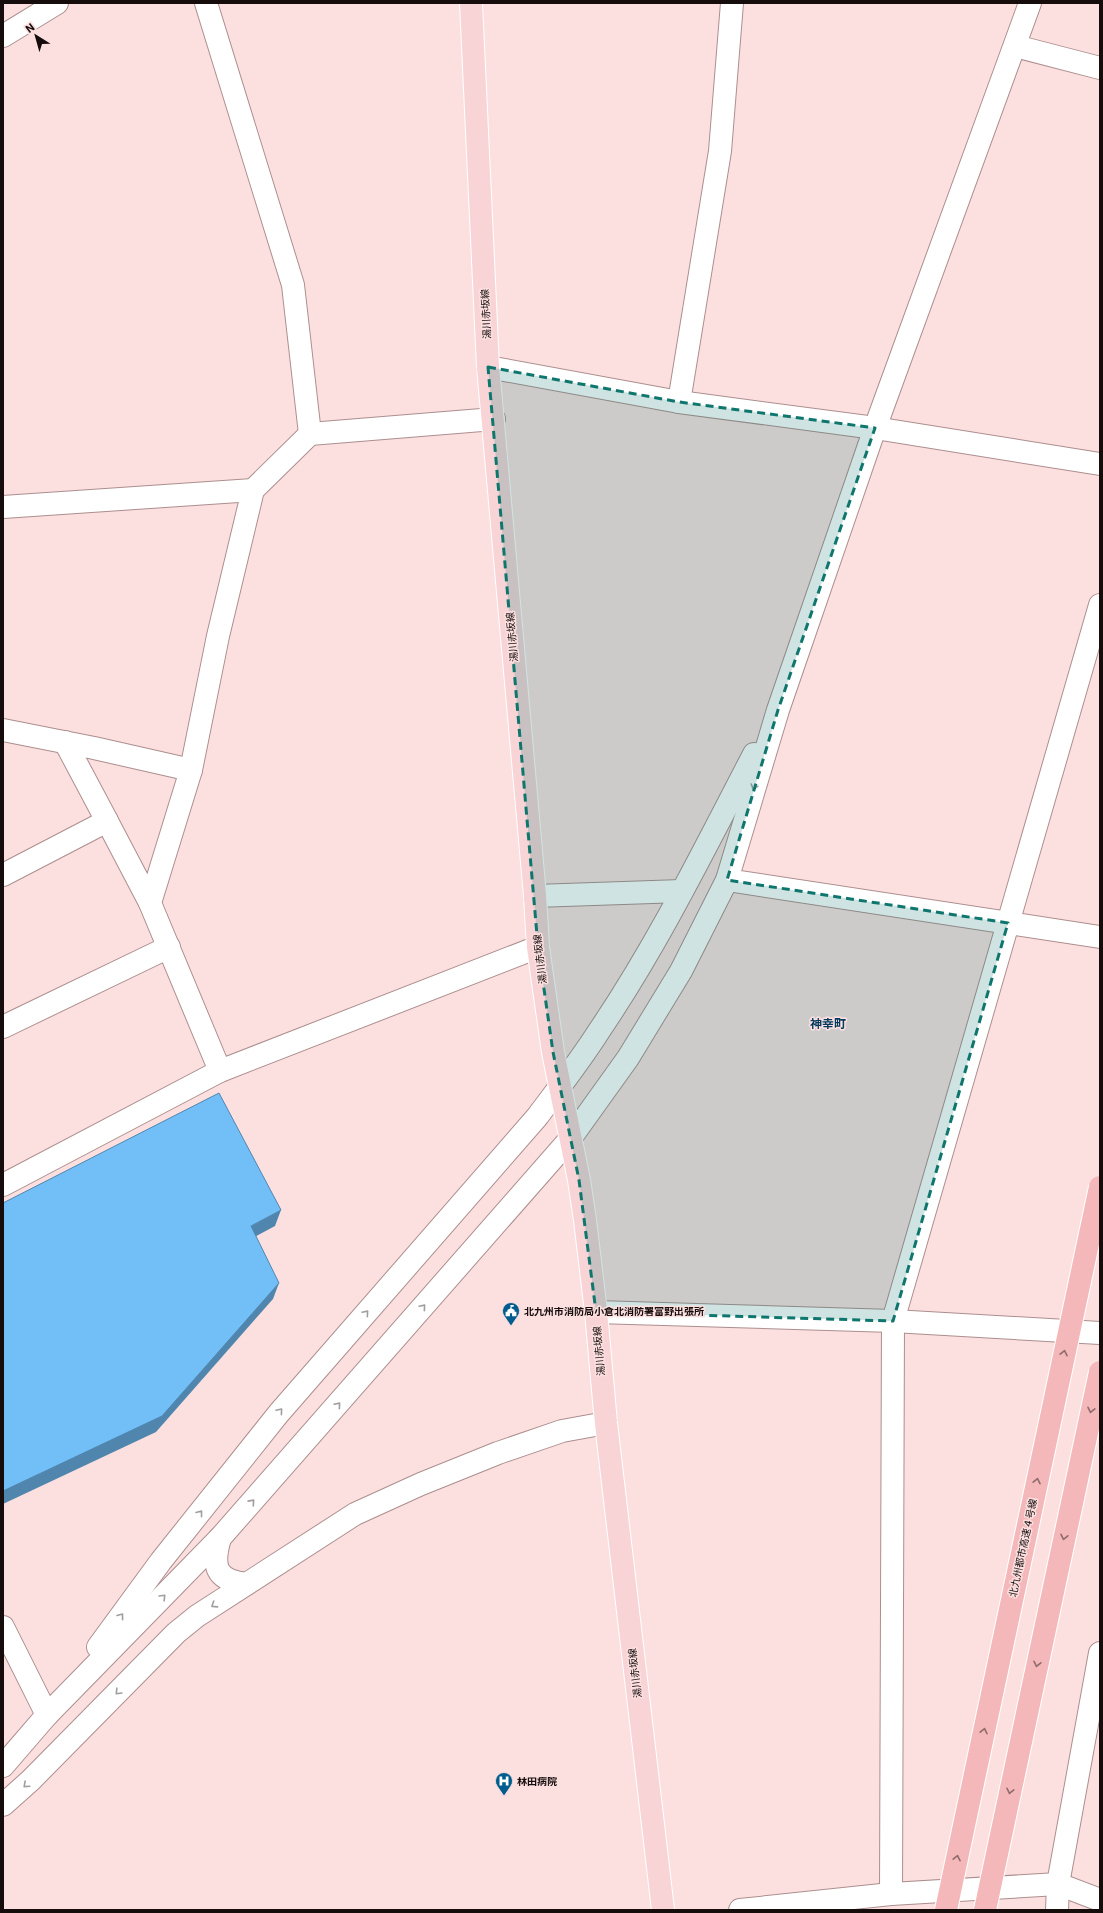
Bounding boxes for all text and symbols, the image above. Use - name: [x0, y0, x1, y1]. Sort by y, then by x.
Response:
- north arrow: [16, 16, 56, 56]
- text: N: [23, 21, 37, 36]
- street label: 湯川赤坂線: [479, 289, 493, 339]
- street label: 湯川赤坂線: [504, 612, 520, 662]
- one-way arrow: [750, 784, 759, 791]
- street label: 湯川赤坂線: [531, 934, 549, 984]
- district label: 神幸町: [810, 1017, 846, 1031]
- public building icon: 北九州市消防局小倉北消防署富野出張所: [501, 1301, 521, 1326]
- one-way arrow: [419, 1304, 426, 1312]
- place label: 北九州市消防局小倉北消防署富野出張所: [524, 1306, 704, 1317]
- one-way arrow: [361, 1310, 368, 1318]
- street label: 湯川赤坂線: [591, 1326, 607, 1376]
- one-way arrow: [1060, 1350, 1068, 1357]
- one-way arrow: [333, 1402, 340, 1410]
- one-way arrow: [1088, 1406, 1096, 1413]
- one-way arrow: [276, 1408, 283, 1416]
- one-way arrow: [1032, 1477, 1041, 1484]
- street label: 北九州都市高速４号線: [1007, 1498, 1039, 1598]
- one-way arrow: [247, 1499, 254, 1507]
- one-way arrow: [195, 1510, 202, 1517]
- one-way arrow: [1061, 1534, 1069, 1540]
- one-way arrow: [158, 1594, 165, 1602]
- one-way arrow: [211, 1601, 218, 1608]
- one-way arrow: [116, 1614, 123, 1621]
- street label: 湯川赤坂線: [626, 1648, 644, 1698]
- one-way arrow: [1034, 1661, 1042, 1667]
- one-way arrow: [115, 1687, 123, 1695]
- one-way arrow: [979, 1728, 987, 1734]
- hospital icon: 林田病院: [494, 1771, 514, 1796]
- place label: 林田病院: [517, 1776, 557, 1787]
- one-way arrow: [23, 1780, 31, 1787]
- one-way arrow: [1007, 1788, 1015, 1794]
- one-way arrow: [952, 1855, 960, 1861]

